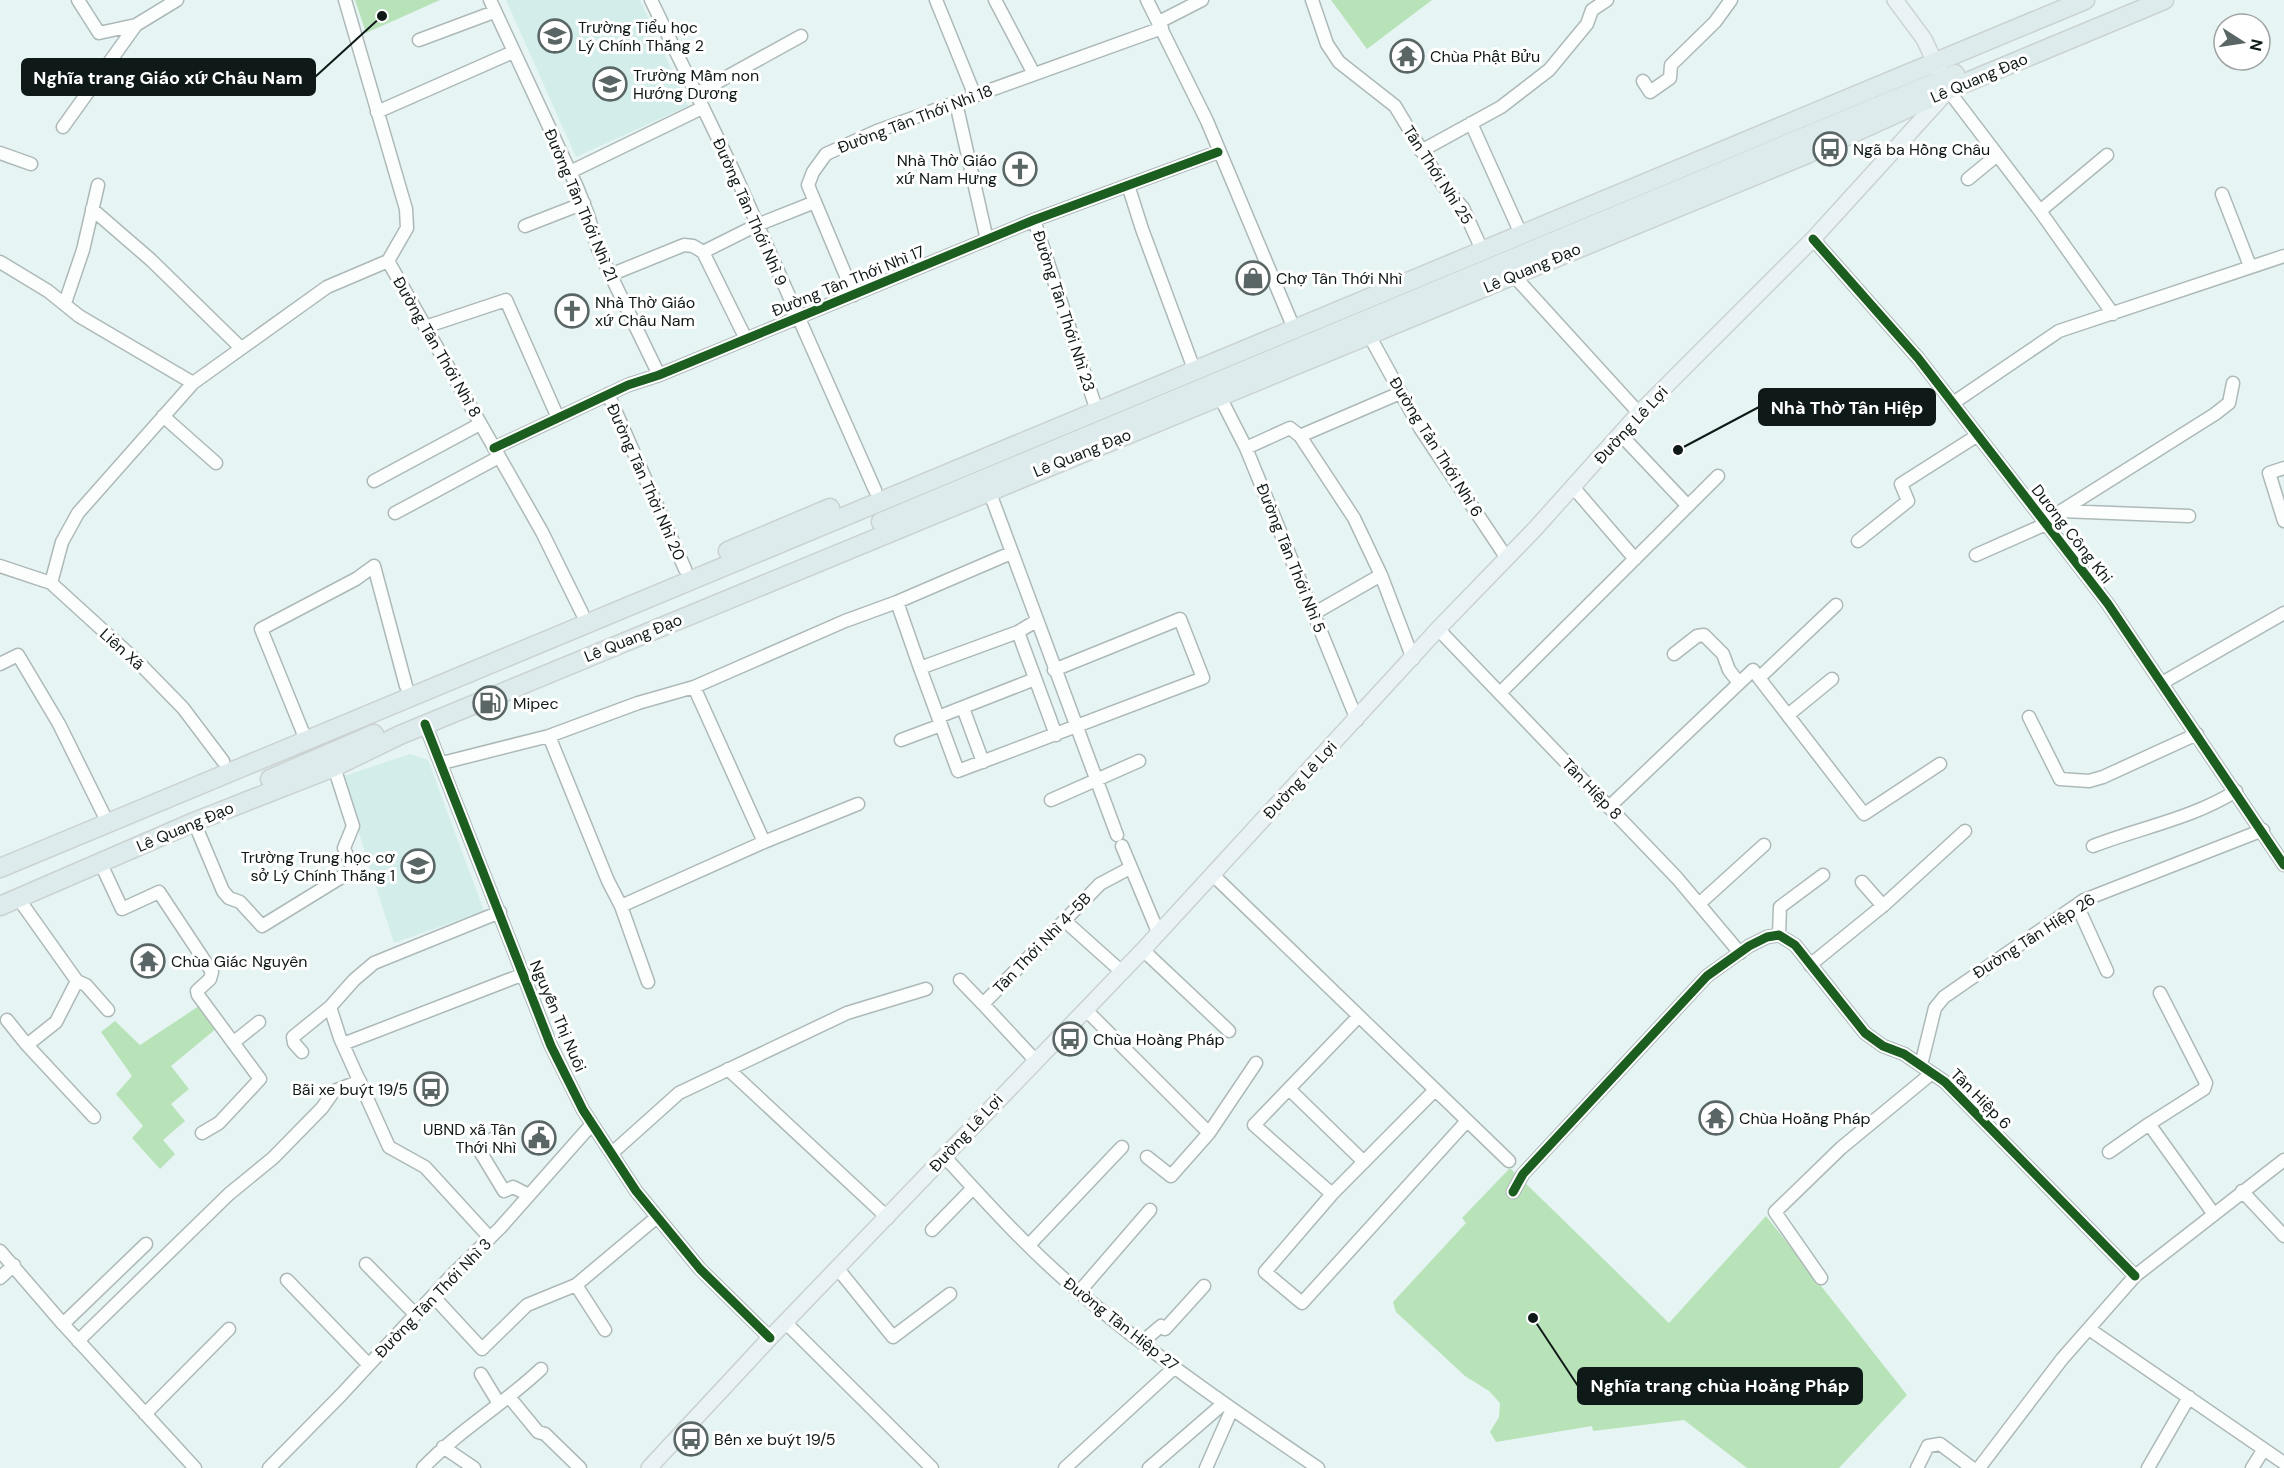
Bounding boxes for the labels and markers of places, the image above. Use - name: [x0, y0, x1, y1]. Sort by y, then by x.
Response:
- place label: Trường Tiểu học Lý Chính Thắng 2: [578, 17, 704, 56]
- school or university icon: Trường Tiểu học Lý Chính Thắng 2: [537, 18, 573, 54]
- temple icon: Chùa Phật Bửu: [1389, 38, 1425, 74]
- place label: Chùa Phật Bửu: [1430, 46, 1540, 67]
- callout: Nghĩa trang Giáo xứ Châu Nam: [22, 59, 315, 95]
- place label: Trường Mầm non Hướng Dương: [633, 65, 759, 104]
- school or university icon: Trường Mầm non Hướng Dương: [592, 66, 628, 102]
- bus stop icon: Ngã ba Hồng Châu: [1812, 131, 1848, 167]
- place label: Ngã ba Hồng Châu: [1853, 139, 1990, 160]
- place label: Nhà Thờ Giáo xứ Nam Hưng: [896, 150, 997, 189]
- church icon: Nhà Thờ Giáo xứ Nam Hưng: [1002, 151, 1038, 187]
- shop icon: Chợ Tân Thới Nhì: [1235, 260, 1271, 296]
- place label: Chợ Tân Thới Nhì: [1276, 268, 1402, 289]
- place label: Nhà Thờ Giáo xứ Châu Nam: [595, 292, 695, 331]
- church icon: Nhà Thờ Giáo xứ Châu Nam: [554, 293, 590, 329]
- callout: Nhà Thờ Tân Hiệp: [1759, 389, 1935, 425]
- fuel station icon: Mipec: [472, 685, 508, 721]
- place label: Mipec: [513, 693, 559, 714]
- place label: Trường Trung học cơ sở Lý Chính Thắng 1: [241, 847, 395, 886]
- school or university icon: Trường Trung học cơ sở Lý Chính Thắng 1: [400, 848, 436, 884]
- temple icon: Chùa Giác Nguyên: [130, 943, 166, 979]
- place label: Chùa Giác Nguyên: [171, 951, 307, 972]
- bus stop icon: Chùa Hoàng Pháp: [1052, 1021, 1088, 1057]
- place label: Chùa Hoàng Pháp: [1093, 1029, 1224, 1050]
- bus stop icon: Bãi xe buýt 19/5: [413, 1071, 449, 1107]
- place label: Bãi xe buýt 19/5: [292, 1079, 408, 1100]
- temple icon: Chùa Hoằng Pháp: [1698, 1100, 1734, 1136]
- place label: Chùa Hoằng Pháp: [1739, 1108, 1870, 1129]
- place label: UBND xã Tân Thới Nhì: [423, 1119, 516, 1158]
- public building icon: UBND xã Tân Thới Nhì: [521, 1120, 557, 1156]
- callout: Nghĩa trang chùa Hoằng Pháp: [1578, 1368, 1862, 1404]
- bus stop icon: Bến xe buýt 19/5: [673, 1421, 709, 1457]
- place label: Bến xe buýt 19/5: [714, 1429, 836, 1450]

